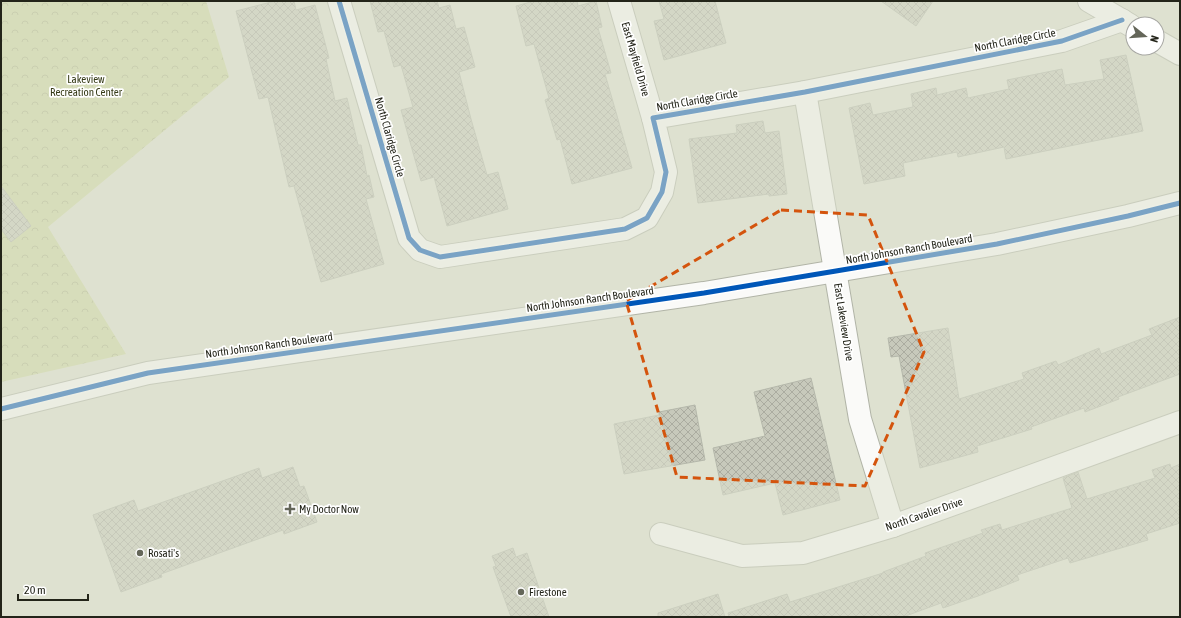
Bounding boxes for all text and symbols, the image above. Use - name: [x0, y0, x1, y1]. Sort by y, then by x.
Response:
- north arrow: [1125, 16, 1165, 56]
- street label: East Mayfield Drive: [620, 20, 652, 98]
- street label: North Claridge Circle: [973, 26, 1057, 54]
- text: N: [1148, 34, 1161, 44]
- park label: Lakeview Recreation Center: [50, 73, 123, 98]
- street label: North Claridge Circle: [655, 87, 739, 113]
- street label: North Claridge Circle: [373, 96, 407, 178]
- street label: North Johnson Ranch Boulevard: [845, 232, 973, 266]
- street label: East Lakeview Drive: [832, 282, 856, 362]
- street label: North Johnson Ranch Boulevard: [526, 284, 654, 314]
- street label: North Johnson Ranch Boulevard: [205, 330, 333, 360]
- street label: North Cavalier Drive: [884, 495, 964, 533]
- marker: My Doctor Now: [284, 503, 296, 515]
- place label: My Doctor Now: [299, 503, 359, 515]
- place label: Rosati's: [148, 547, 179, 559]
- marker: Rosati's: [135, 548, 145, 558]
- scale bar: [18, 576, 88, 602]
- text: 20 m: [24, 583, 46, 597]
- place label: Firestone: [529, 586, 567, 598]
- marker: Firestone: [516, 587, 526, 597]

